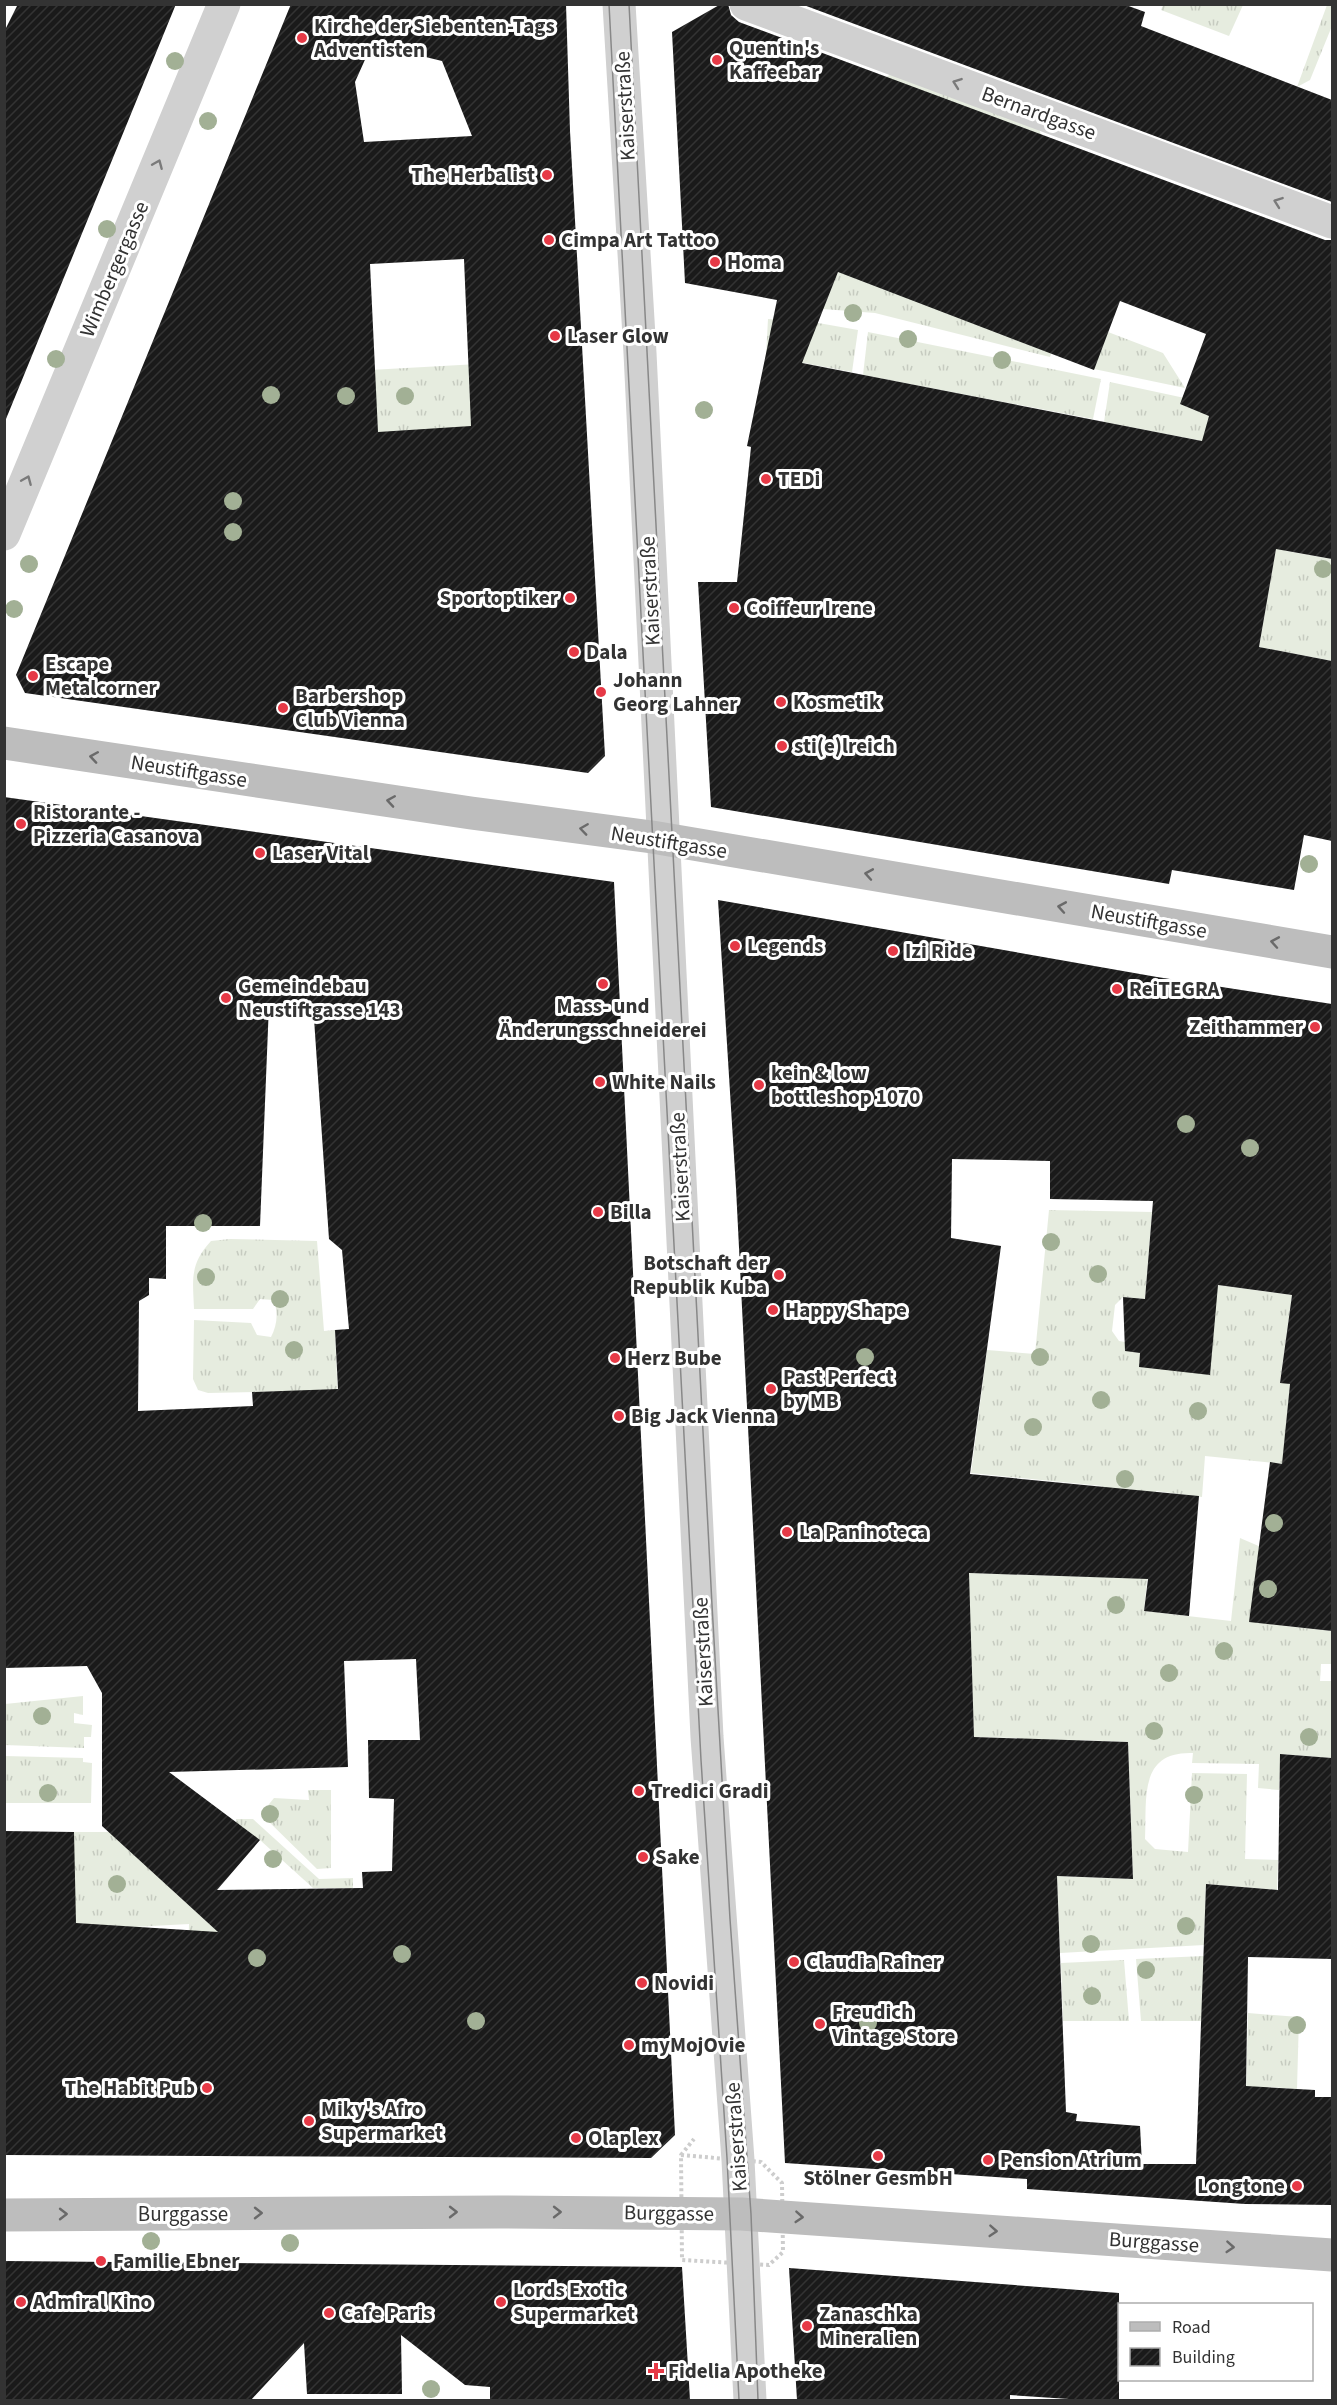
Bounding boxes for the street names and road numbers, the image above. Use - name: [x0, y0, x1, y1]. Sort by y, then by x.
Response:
- street label: Kaiserstraße: [607, 50, 643, 162]
- street label: Bernardgasse: [978, 78, 1100, 148]
- street label: Wimbergergasse: [72, 196, 156, 342]
- street label: Kaiserstraße: [632, 535, 668, 647]
- street label: Neustiftgasse: [129, 747, 249, 795]
- street label: Neustiftgasse: [609, 818, 729, 866]
- street label: Neustiftgasse: [1089, 896, 1209, 946]
- street label: Kaiserstraße: [662, 1111, 698, 1223]
- street label: Kaiserstraße: [685, 1596, 721, 1708]
- street label: Kaiserstraße: [717, 2081, 755, 2193]
- street label: Burggasse: [624, 2197, 714, 2229]
- street label: Burggasse: [138, 2199, 228, 2229]
- street label: Burggasse: [1108, 2224, 1200, 2260]

